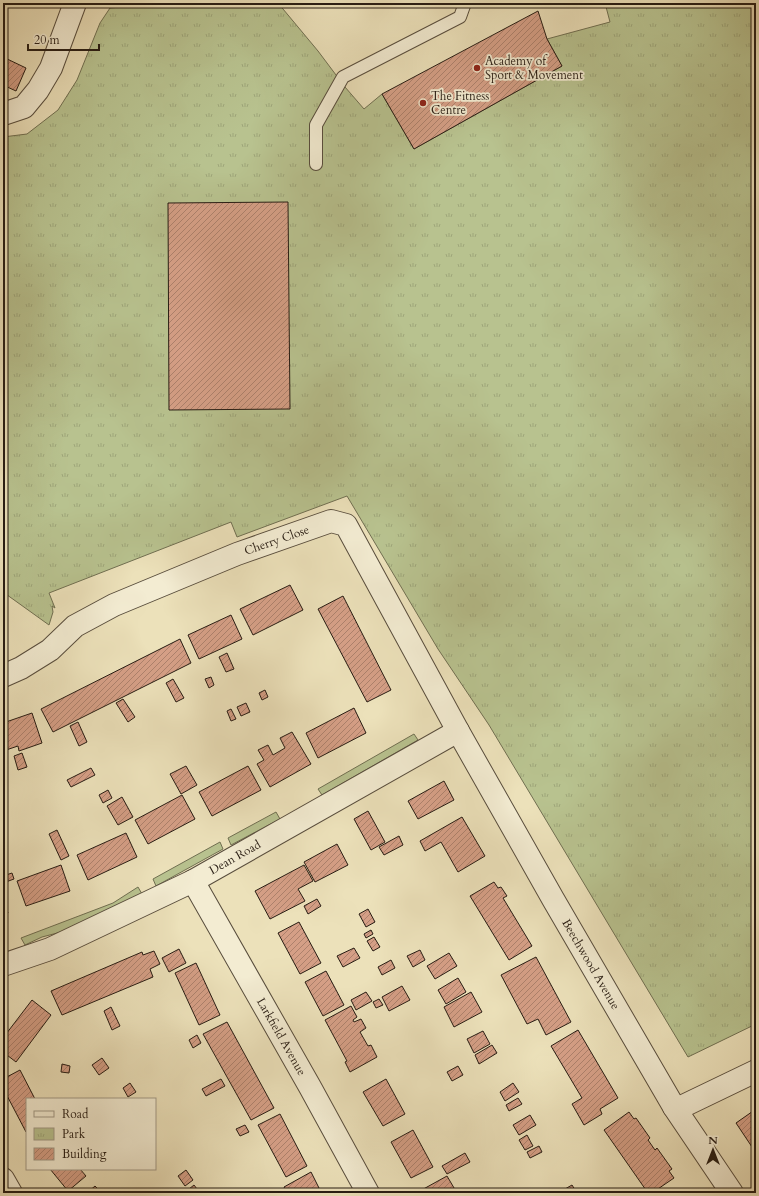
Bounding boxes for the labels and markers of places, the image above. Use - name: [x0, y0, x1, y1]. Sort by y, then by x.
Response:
- place label: Academy of Sport & Movement: [485, 53, 583, 83]
- marker: Academy of Sport & Movement: [472, 63, 482, 73]
- place label: The Fitness Centre: [431, 88, 489, 118]
- marker: The Fitness Centre: [418, 98, 428, 108]

